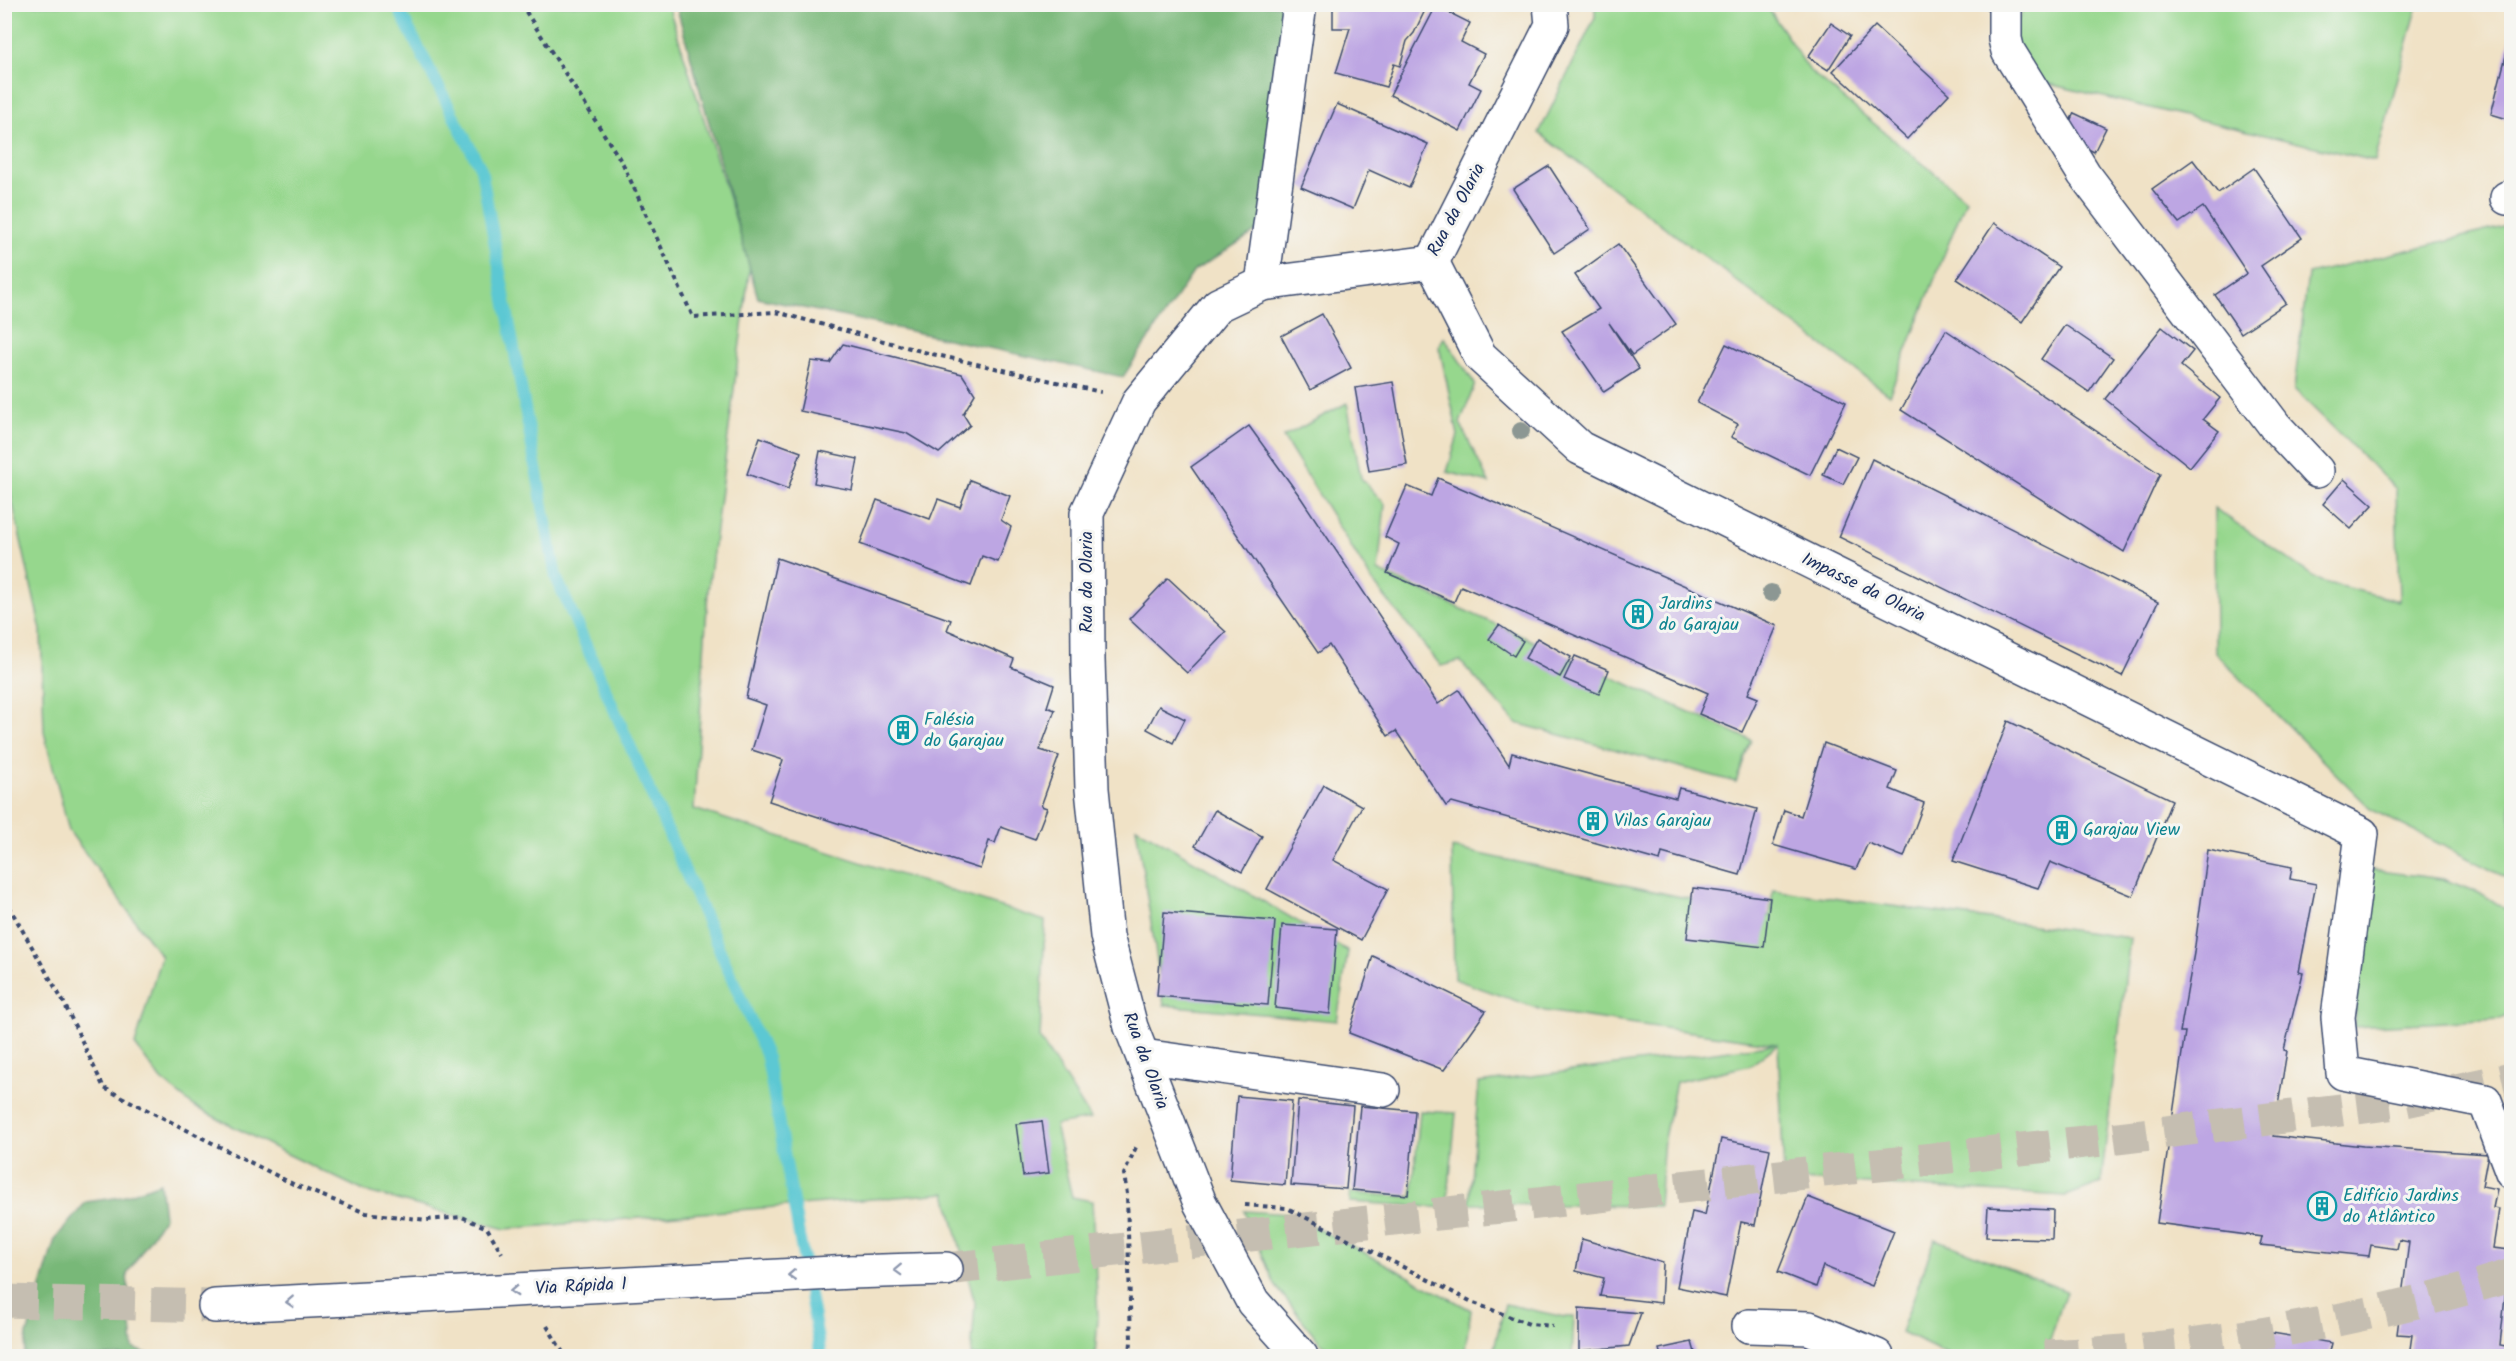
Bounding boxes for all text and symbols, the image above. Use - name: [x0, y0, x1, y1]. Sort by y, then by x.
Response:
- street label: Rua da Olaria: [1420, 158, 1494, 262]
- street label: Rua da Olaria: [1073, 531, 1102, 633]
- street label: Impasse da Olaria: [1796, 545, 1930, 631]
- place label: Jardins do Garajau: [1659, 590, 1739, 640]
- building icon: Jardins do Garajau: [1622, 598, 1654, 630]
- place label: Falésia do Garajau: [924, 706, 1004, 756]
- building icon: Falésia do Garajau: [887, 714, 919, 746]
- building icon: Vilas Garajau: [1577, 805, 1609, 837]
- place label: Vilas Garajau: [1614, 807, 1711, 836]
- building icon: Garajau View: [2046, 814, 2078, 846]
- place label: Garajau View: [2083, 816, 2181, 845]
- street label: Rua da Olaria: [1114, 1008, 1176, 1114]
- place label: Edifício Jardins do Atlântico: [2343, 1182, 2459, 1232]
- building icon: Edifício Jardins do Atlântico: [2306, 1190, 2338, 1222]
- one-way arrow: [894, 1264, 903, 1277]
- one-way arrow: [788, 1269, 797, 1282]
- street label: Via Rápida 1: [534, 1270, 628, 1304]
- one-way arrow: [509, 1284, 518, 1297]
- one-way arrow: [285, 1295, 294, 1308]

